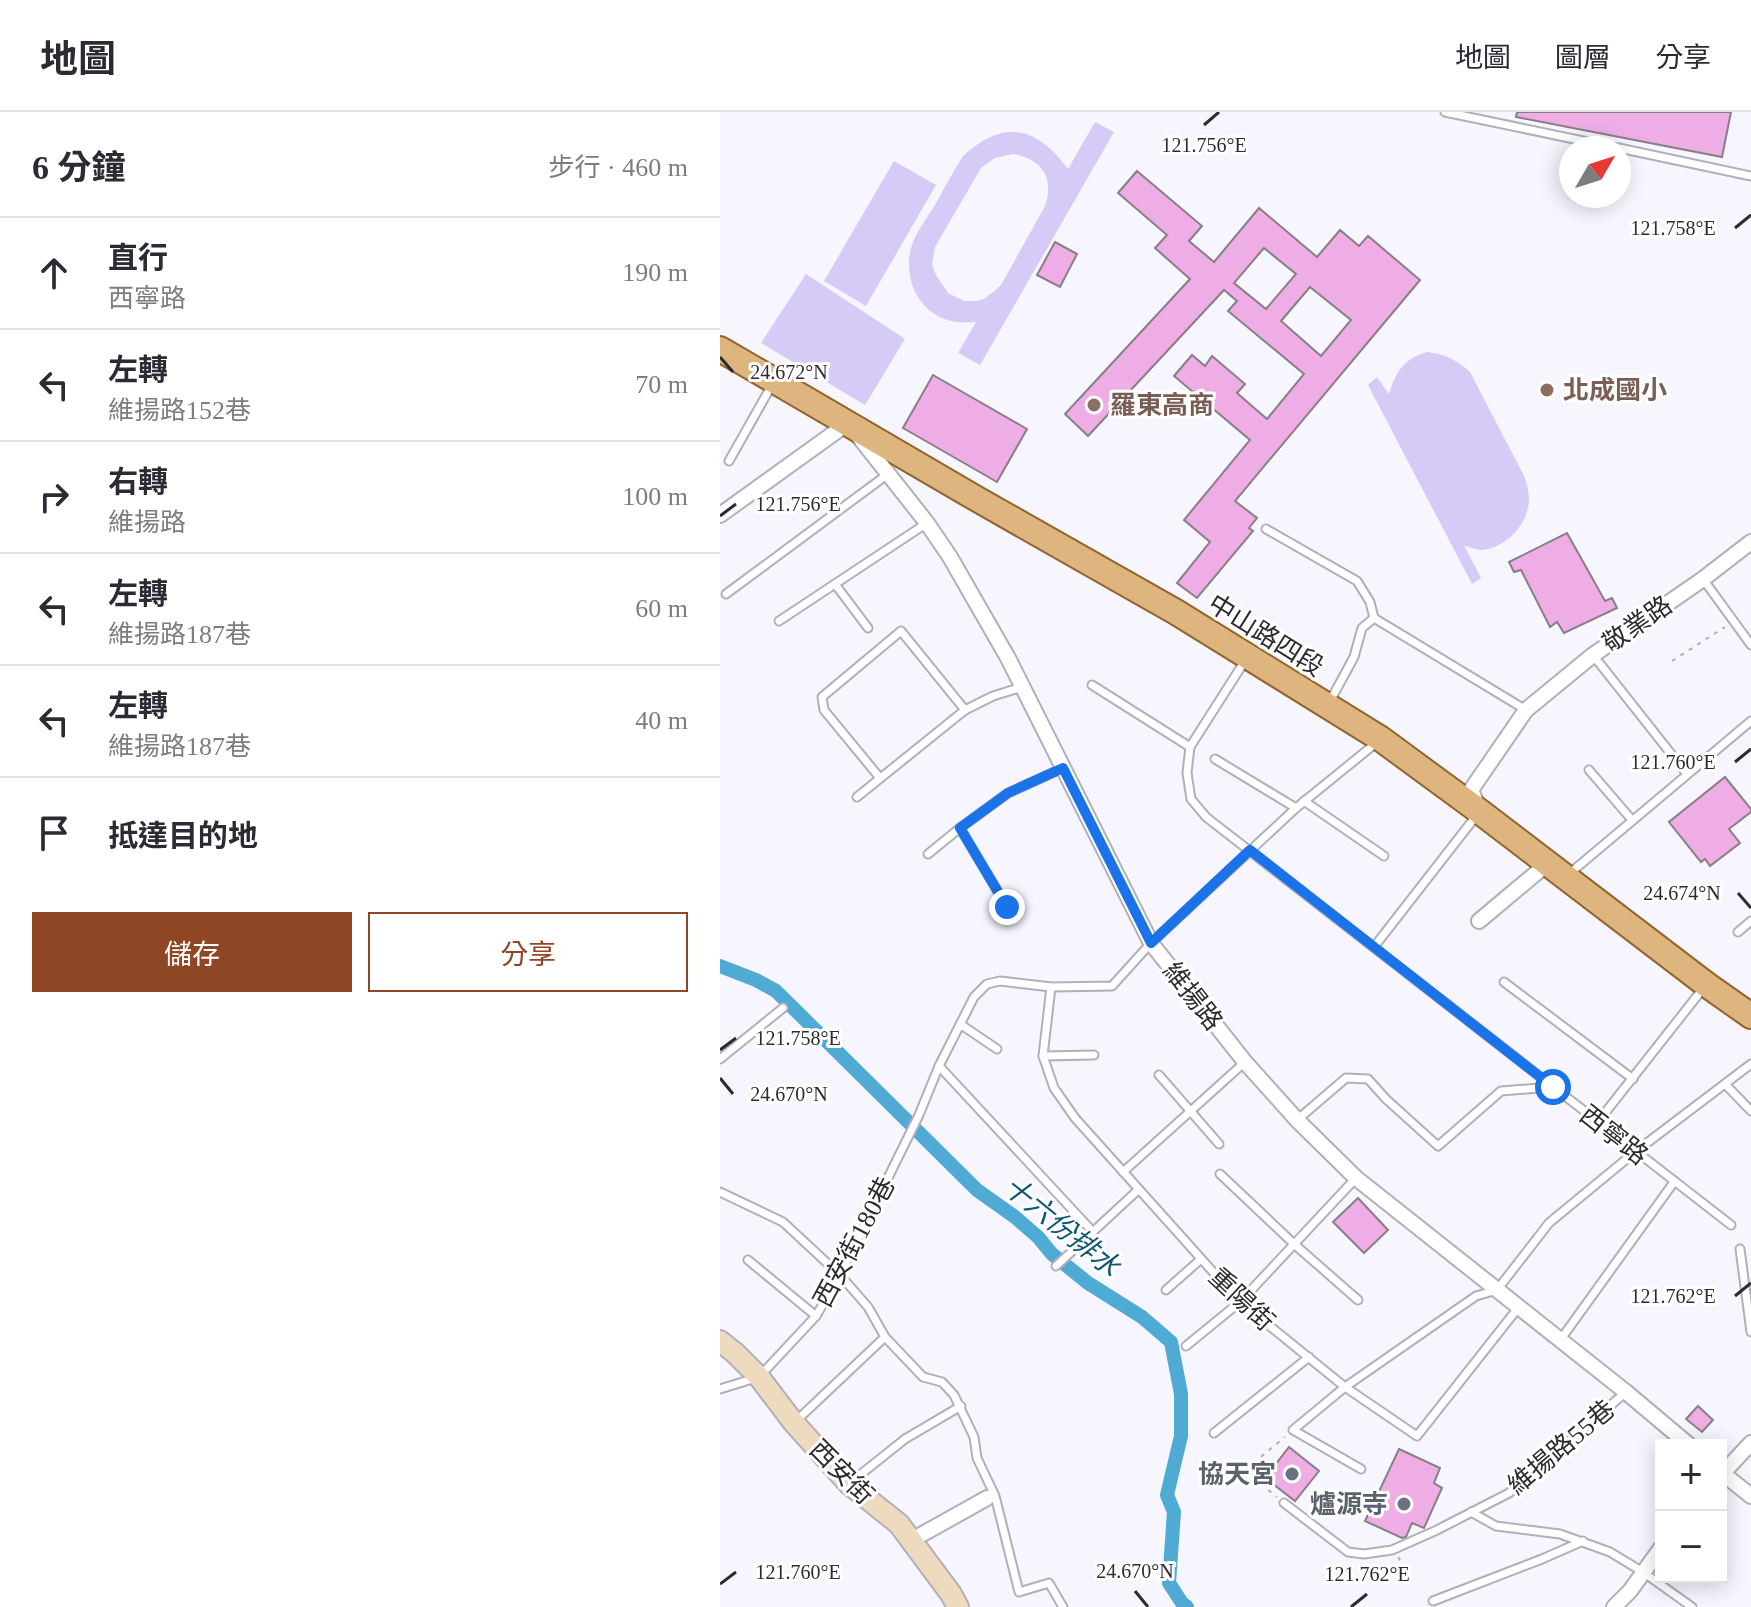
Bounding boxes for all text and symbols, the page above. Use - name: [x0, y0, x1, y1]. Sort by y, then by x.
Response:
- text: 地圖: [40, 38, 116, 80]
- text: 地圖: [1455, 42, 1511, 73]
- text: 圖層: [1555, 42, 1611, 73]
- text: 分享: [1655, 42, 1711, 73]
- text: 121.756°E: [1161, 134, 1247, 156]
- north arrow: [1559, 136, 1631, 208]
- text: 6 分鐘: [32, 149, 126, 186]
- text: 步行 · 460 m: [549, 153, 688, 182]
- text: 121.758°E: [1630, 217, 1716, 239]
- text: 直行: [108, 241, 168, 274]
- icon: ahead: [32, 251, 76, 295]
- text: 190 m: [622, 258, 688, 287]
- text: 西寧路: [108, 284, 186, 313]
- text: 左轉: [108, 353, 168, 386]
- text: 24.672°N: [750, 361, 828, 383]
- icon: left: [32, 363, 76, 407]
- text: 70 m: [635, 370, 688, 399]
- place label: 北成國小: [1563, 376, 1667, 405]
- marker: 北成國小: [1538, 381, 1556, 399]
- place label: 羅東高商: [1110, 391, 1214, 420]
- text: 維揚路152巷: [108, 396, 251, 425]
- marker: 羅東高商: [1085, 396, 1103, 414]
- text: 右轉: [108, 465, 168, 498]
- icon: right: [32, 475, 76, 519]
- text: 100 m: [622, 482, 688, 511]
- text: 121.756°E: [755, 493, 841, 515]
- text: 維揚路: [108, 508, 186, 537]
- text: 左轉: [108, 577, 168, 610]
- icon: left: [32, 587, 76, 631]
- street label: 中山路四段: [1203, 589, 1329, 682]
- street label: 敬業路: [1597, 590, 1678, 659]
- text: 60 m: [635, 594, 688, 623]
- text: 維揚路187巷: [108, 620, 251, 649]
- text: 左轉: [108, 689, 168, 722]
- icon: left: [32, 699, 76, 743]
- text: 40 m: [635, 706, 688, 735]
- text: 維揚路187巷: [108, 732, 251, 761]
- text: 121.760°E: [1630, 751, 1716, 773]
- icon: arrive: [32, 811, 76, 855]
- text: 抵達目的地: [108, 819, 258, 852]
- text: 24.674°N: [1643, 882, 1721, 904]
- route end: [989, 889, 1025, 925]
- button: 儲存: [32, 912, 352, 992]
- button: 分享: [368, 912, 688, 992]
- street label: 維揚路: [1157, 957, 1228, 1036]
- text: 121.758°E: [755, 1027, 841, 1049]
- route start: [1535, 1069, 1571, 1105]
- text: 24.670°N: [750, 1083, 828, 1105]
- street label: 西寧路: [1574, 1100, 1653, 1171]
- water label: 十六份排水: [998, 1170, 1127, 1284]
- street label: 西安街180巷: [808, 1172, 901, 1312]
- street label: 重陽街: [1203, 1262, 1280, 1337]
- text: 121.762°E: [1630, 1285, 1716, 1307]
- street label: 維揚路55巷: [1502, 1394, 1620, 1500]
- street label: 西安街: [804, 1435, 879, 1510]
- map controls: [1655, 1439, 1727, 1583]
- button: +: [1655, 1439, 1727, 1511]
- place label: 協天宮: [1198, 1460, 1276, 1489]
- marker: 協天宮: [1283, 1465, 1301, 1483]
- place label: 爐源寺: [1310, 1490, 1388, 1519]
- marker: 爐源寺: [1395, 1495, 1413, 1513]
- button: −: [1655, 1511, 1727, 1583]
- text: 24.670°N: [1096, 1560, 1174, 1582]
- text: 121.760°E: [755, 1561, 841, 1583]
- text: 121.762°E: [1324, 1563, 1410, 1585]

